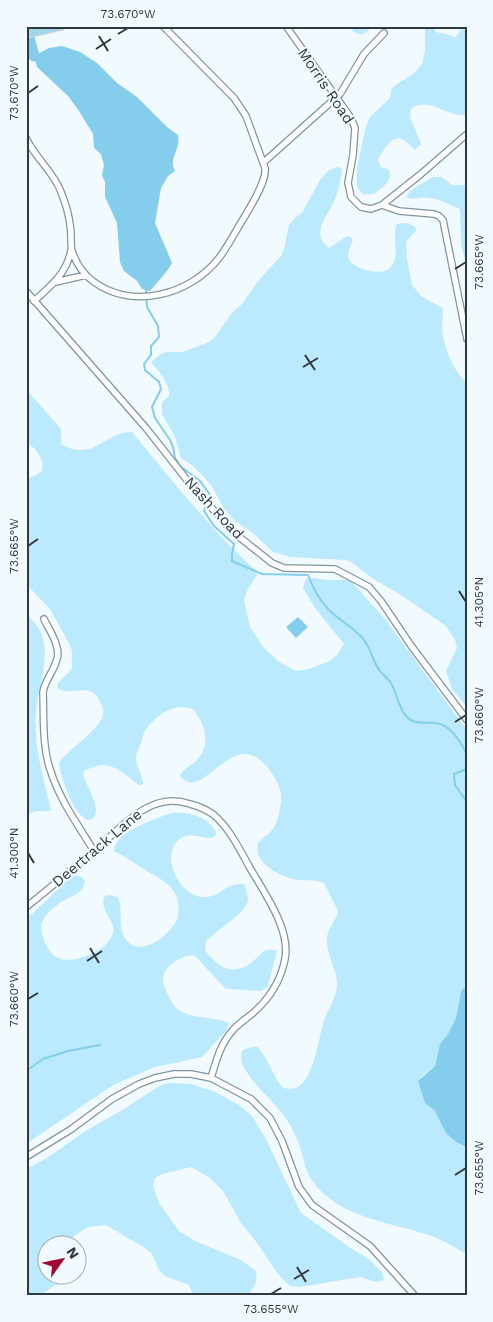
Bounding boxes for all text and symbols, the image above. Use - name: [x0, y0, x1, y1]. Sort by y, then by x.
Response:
- text: 73.670°W: [101, 7, 156, 21]
- street label: Morris Road: [294, 45, 358, 127]
- text: 73.670°W: [7, 65, 21, 120]
- text: 73.665°W: [472, 234, 486, 290]
- street label: Nash Road: [181, 473, 247, 543]
- text: 73.665°W: [7, 518, 21, 574]
- text: 41.305°N: [472, 577, 486, 627]
- text: 73.660°W: [472, 687, 486, 743]
- street label: Deertrack Lane: [48, 805, 146, 891]
- text: 41.300°N: [7, 827, 21, 879]
- text: 73.660°W: [7, 971, 21, 1027]
- text: 73.655°W: [472, 1140, 486, 1196]
- north arrow: [38, 1234, 88, 1284]
- text: N: [63, 1244, 82, 1262]
- text: 73.655°W: [243, 1302, 299, 1316]

